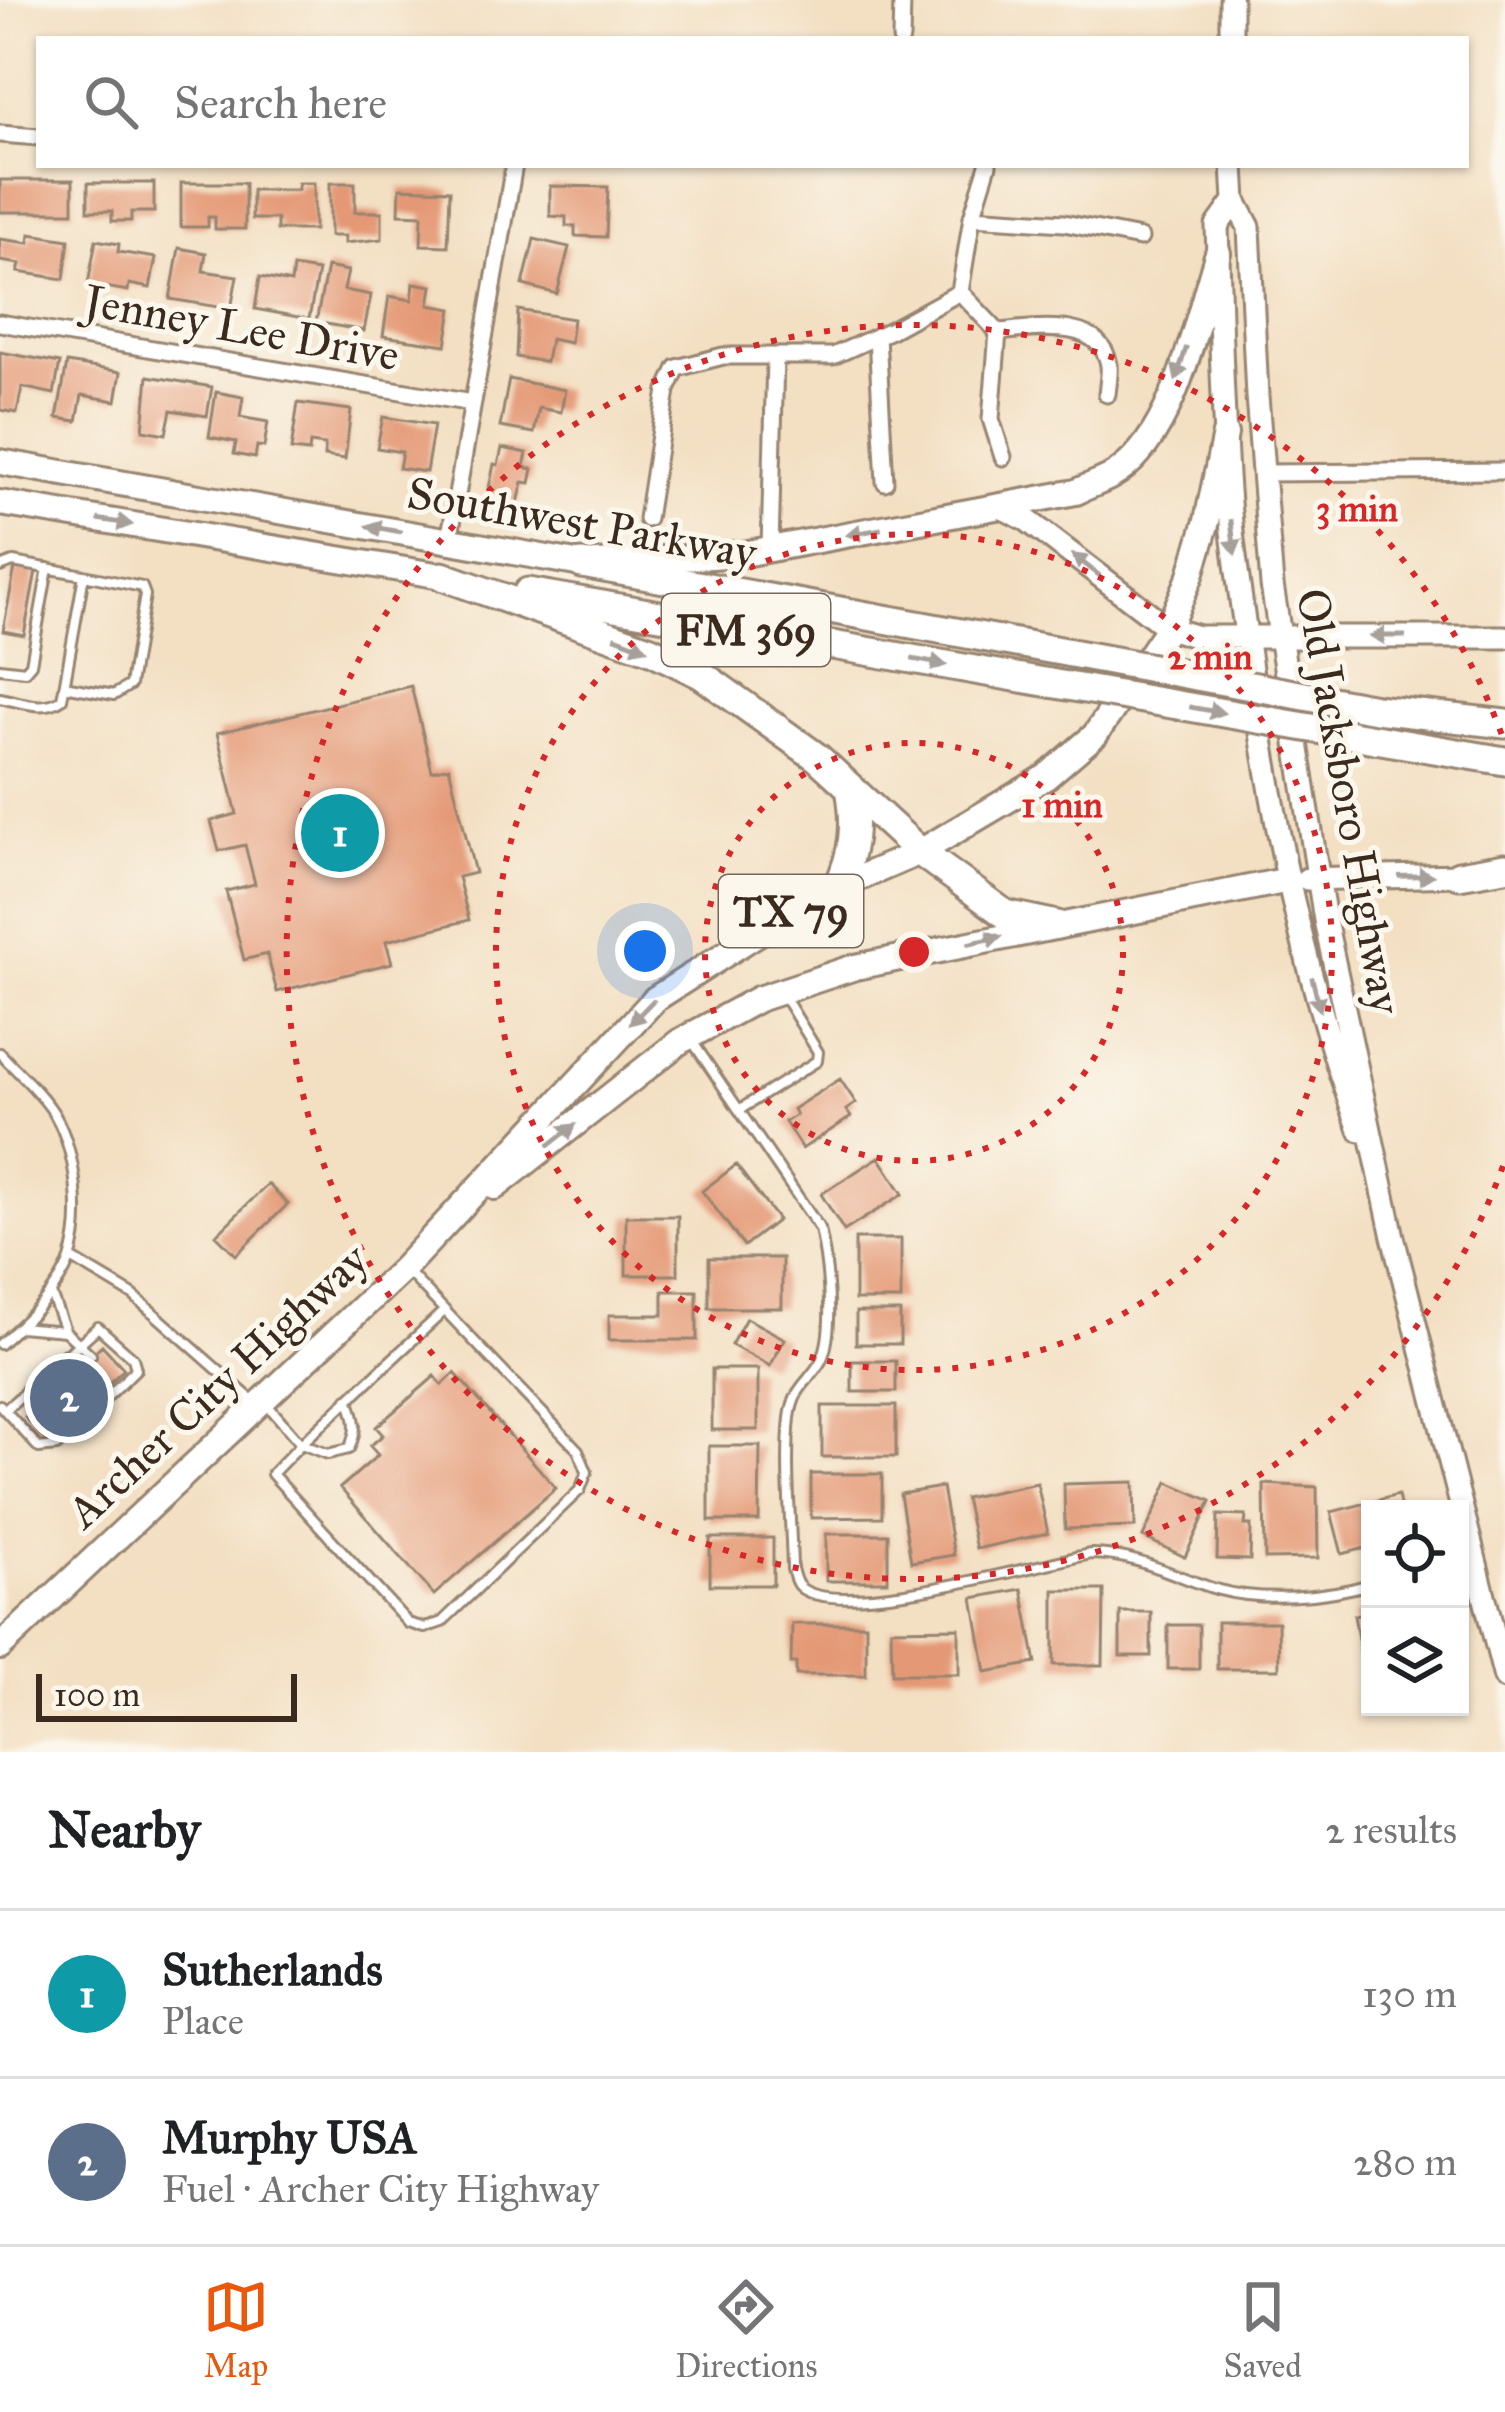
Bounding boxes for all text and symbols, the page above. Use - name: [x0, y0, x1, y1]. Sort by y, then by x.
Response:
- search box: [36, 36, 1469, 168]
- icon: search: [78, 69, 144, 135]
- text: Search here: [174, 75, 387, 130]
- street label: Jenney Lee Drive: [75, 272, 404, 382]
- one-way arrow: [1171, 346, 1190, 383]
- street label: Southwest Parkway: [403, 465, 762, 580]
- text: 3 min: [1316, 487, 1398, 531]
- one-way arrow: [97, 514, 135, 532]
- one-way arrow: [365, 519, 403, 538]
- one-way arrow: [1224, 519, 1243, 557]
- one-way arrow: [844, 523, 882, 542]
- one-way arrow: [1070, 553, 1102, 578]
- street label: Old Jacksboro Highway: [1285, 584, 1414, 1019]
- road number: FM 369: [662, 594, 830, 666]
- one-way arrow: [1368, 626, 1406, 646]
- one-way arrow: [614, 634, 650, 653]
- text: 2 min: [1167, 635, 1253, 679]
- one-way arrow: [911, 652, 948, 671]
- one-way arrow: [1188, 701, 1226, 720]
- text: 1 min: [1021, 783, 1103, 827]
- pin: 1: [301, 788, 379, 878]
- one-way arrow: [1398, 866, 1436, 885]
- road number: TX 79: [719, 875, 863, 947]
- your location: [615, 921, 675, 981]
- one-way arrow: [967, 930, 1004, 949]
- centre of rings: [893, 931, 935, 973]
- one-way arrow: [1307, 976, 1326, 1013]
- one-way arrow: [629, 997, 657, 1026]
- one-way arrow: [547, 1123, 578, 1148]
- street label: Archer City Highway: [54, 1231, 380, 1540]
- pin: 2: [30, 1353, 108, 1443]
- map controls: [1361, 1500, 1469, 1716]
- button: locate: [1361, 1500, 1469, 1608]
- button: layers: [1361, 1608, 1469, 1716]
- scale bar: [36, 1668, 297, 1721]
- text: 100 m: [54, 1675, 140, 1715]
- text: Nearby: [48, 1799, 200, 1861]
- text: 2 results: [1325, 1806, 1457, 1854]
- text: Sutherlands: [162, 1942, 383, 1997]
- text: 1: [79, 1970, 95, 2018]
- text: 130 m: [1362, 1970, 1457, 2018]
- text: Place: [162, 1997, 244, 2045]
- text: Murphy USA: [162, 2110, 417, 2165]
- text: 2: [77, 2138, 97, 2186]
- text: 280 m: [1353, 2138, 1457, 2186]
- text: Fuel · Archer City Highway: [162, 2165, 599, 2213]
- tab: Map: [203, 2274, 269, 2386]
- tab: Directions: [675, 2274, 817, 2386]
- tab: Saved: [1224, 2274, 1302, 2386]

